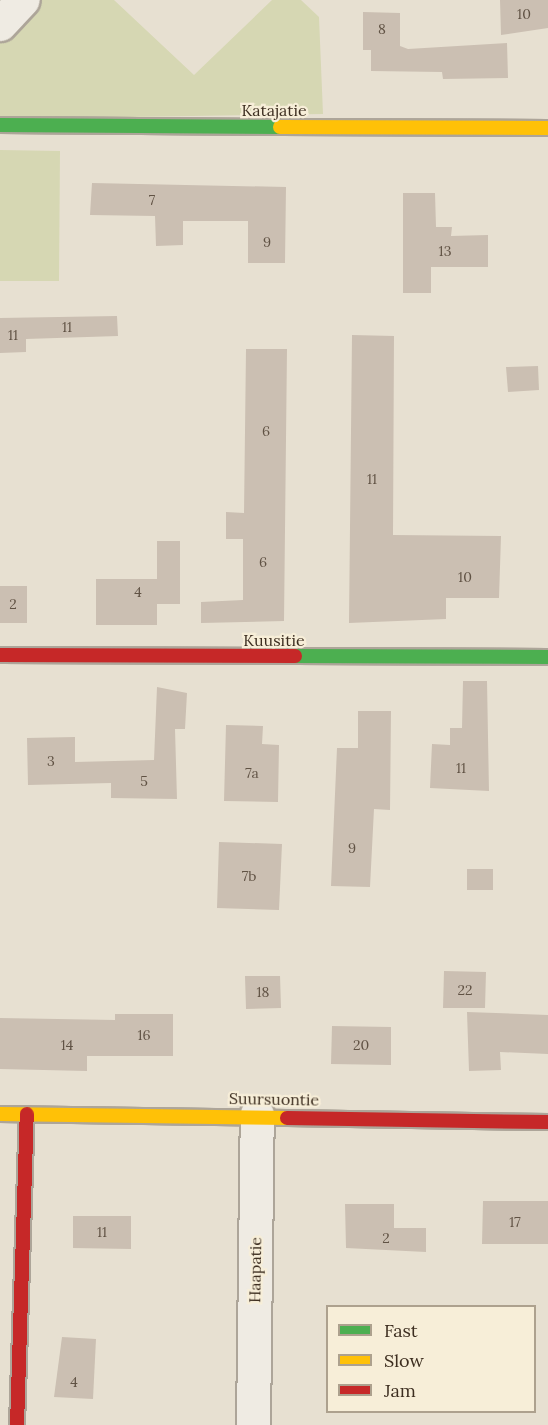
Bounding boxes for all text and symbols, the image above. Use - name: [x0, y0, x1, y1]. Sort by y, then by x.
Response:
- house number: 10: [517, 6, 531, 22]
- house number: 8: [378, 21, 386, 37]
- street label: Katajatie: [241, 100, 307, 120]
- house number: 7: [149, 192, 155, 208]
- house number: 9: [263, 234, 271, 250]
- house number: 13: [439, 243, 451, 259]
- house number: 11: [62, 319, 72, 335]
- house number: 11: [8, 327, 18, 343]
- house number: 6: [262, 423, 270, 439]
- house number: 11: [367, 471, 377, 487]
- house number: 6: [259, 554, 267, 570]
- house number: 10: [458, 569, 472, 585]
- house number: 4: [134, 584, 142, 600]
- house number: 2: [9, 596, 17, 612]
- street label: Kuusitie: [243, 630, 305, 650]
- house number: 3: [47, 753, 55, 769]
- house number: 11: [456, 760, 466, 776]
- house number: 7a: [245, 765, 259, 781]
- house number: 5: [140, 773, 148, 789]
- house number: 9: [348, 840, 356, 856]
- house number: 7b: [242, 868, 256, 884]
- house number: 22: [457, 982, 473, 998]
- house number: 18: [257, 984, 269, 1000]
- house number: 16: [137, 1027, 151, 1043]
- house number: 14: [61, 1037, 73, 1053]
- house number: 20: [353, 1037, 369, 1053]
- street label: Suursuontie: [229, 1089, 319, 1109]
- house number: 17: [509, 1214, 521, 1230]
- house number: 11: [97, 1224, 107, 1240]
- house number: 2: [382, 1230, 390, 1246]
- street label: Haapatie: [245, 1237, 265, 1303]
- legend: [326, 1305, 536, 1413]
- text: Fast: [384, 1319, 418, 1342]
- text: Slow: [384, 1349, 424, 1372]
- house number: 4: [70, 1374, 78, 1390]
- text: Jam: [384, 1379, 416, 1402]

